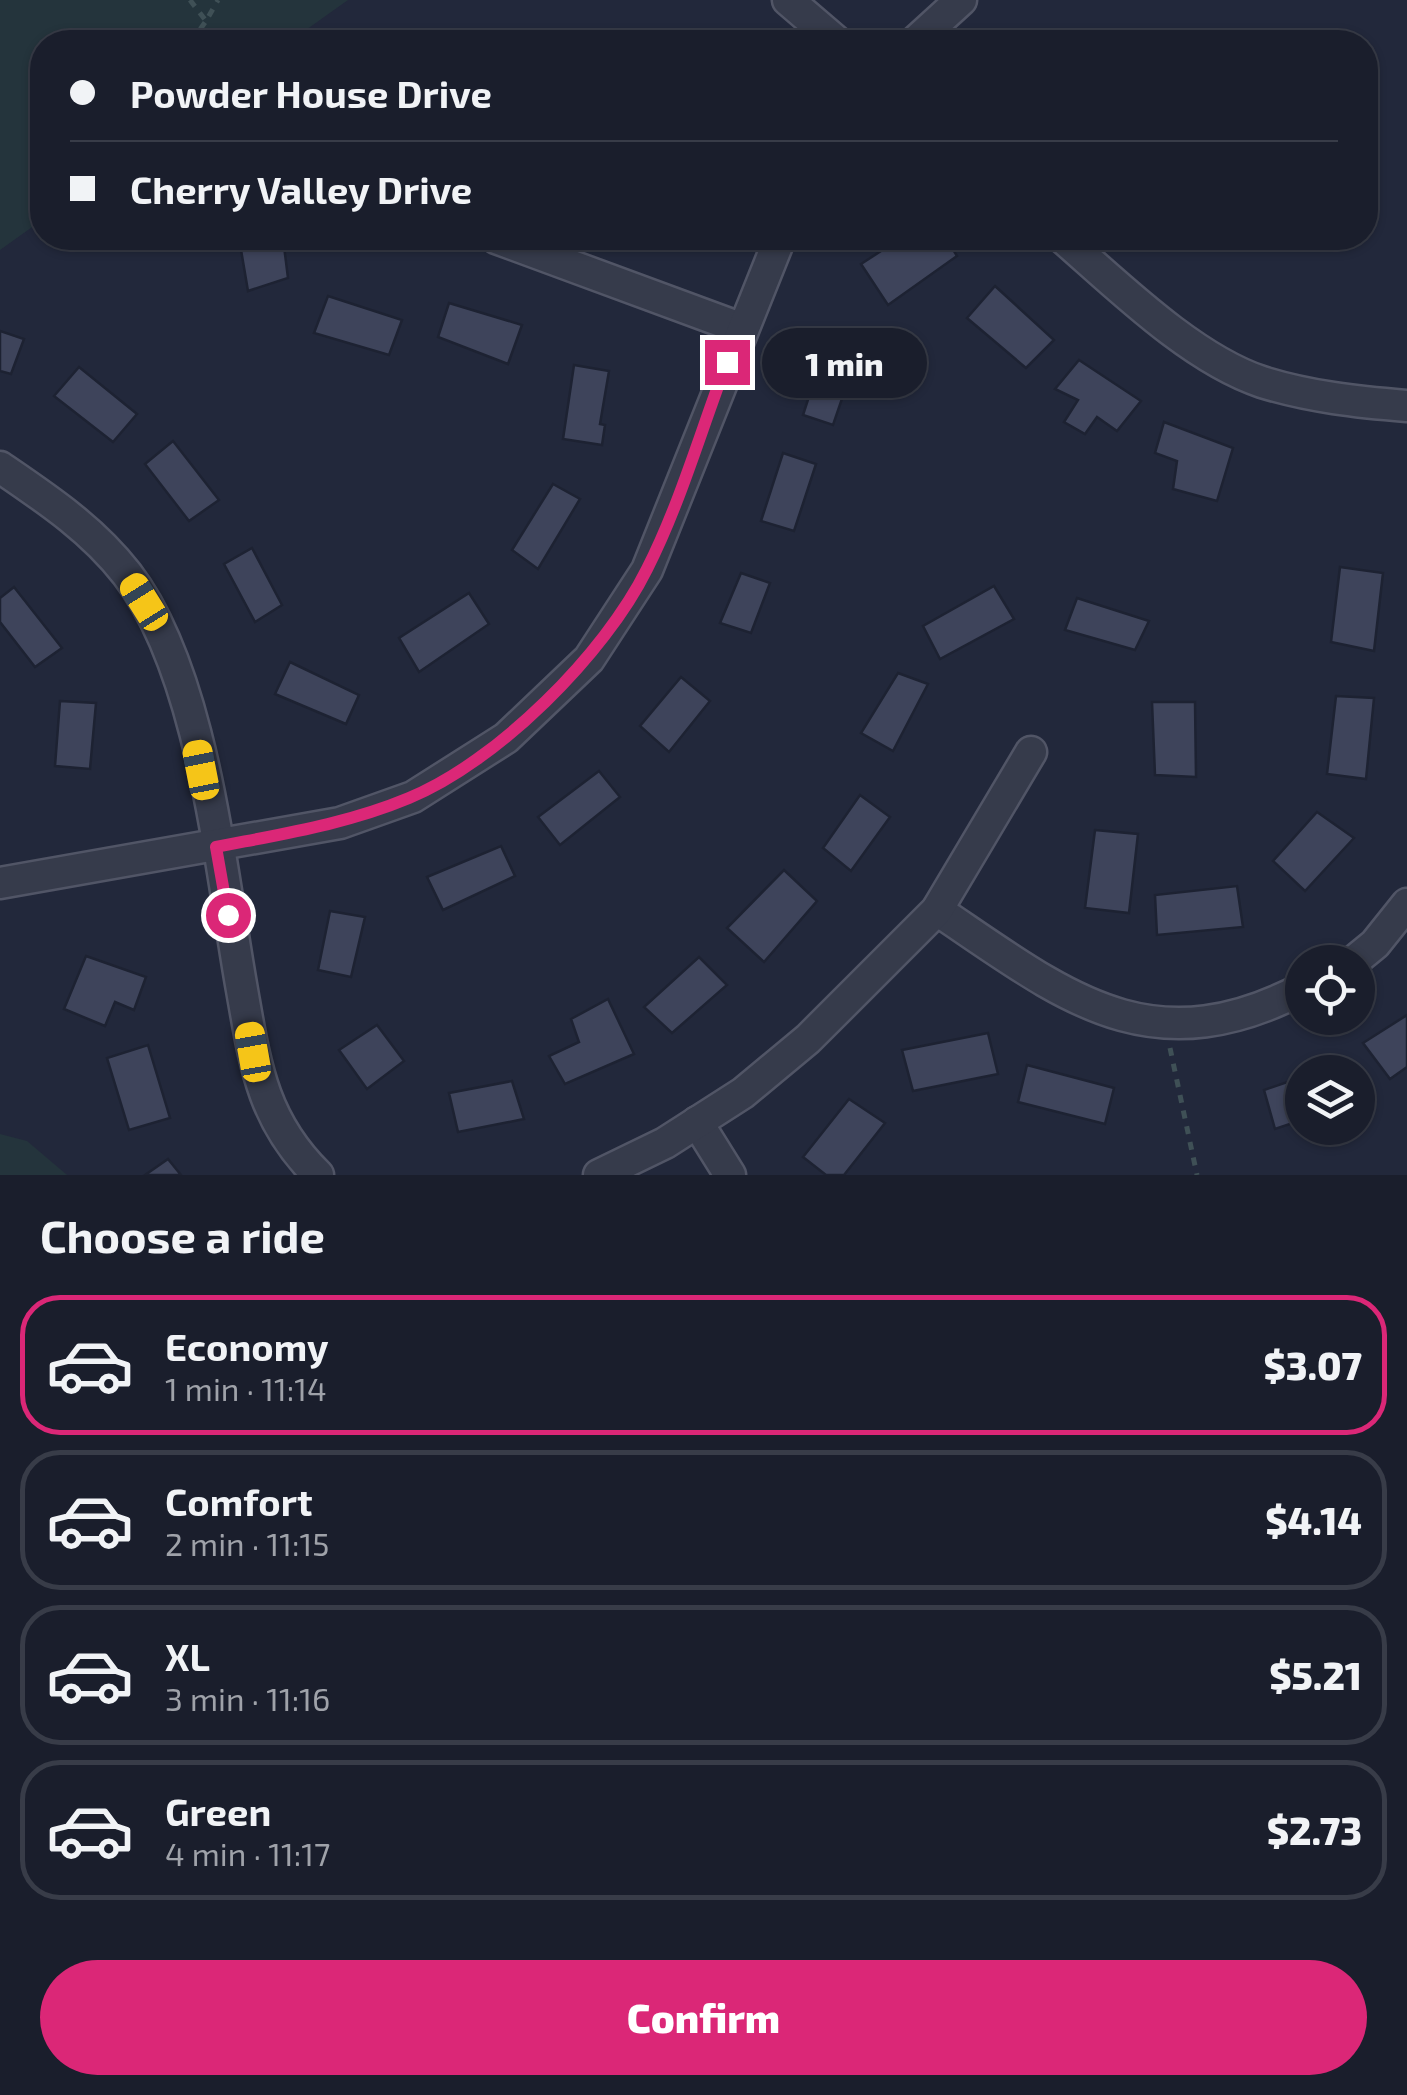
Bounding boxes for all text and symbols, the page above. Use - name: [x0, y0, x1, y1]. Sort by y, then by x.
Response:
- text: Powder House Drive: [130, 70, 492, 116]
- text: Cherry Valley Drive: [130, 166, 472, 212]
- callout: 1 min: [762, 327, 927, 397]
- route end: [705, 340, 750, 385]
- text: 1 min: [805, 344, 884, 382]
- car: [115, 569, 173, 635]
- car: [181, 738, 221, 802]
- route start: [206, 893, 251, 938]
- map controls: [1285, 945, 1375, 1145]
- button: locate: [1285, 945, 1375, 1035]
- car: [233, 1020, 273, 1084]
- button: layers: [1285, 1055, 1375, 1145]
- text: Choose a ride: [40, 1208, 325, 1262]
- icon: car: [45, 1320, 135, 1410]
- text: Economy: [165, 1323, 329, 1369]
- text: $3.07: [1263, 1342, 1362, 1388]
- text: 1 min · 11:14: [165, 1369, 327, 1407]
- icon: car: [45, 1475, 135, 1565]
- text: Comfort: [165, 1478, 313, 1524]
- text: $4.14: [1265, 1497, 1362, 1543]
- text: 2 min · 11:15: [165, 1524, 329, 1562]
- icon: car: [45, 1630, 135, 1720]
- text: XL: [165, 1633, 210, 1679]
- text: $5.21: [1269, 1652, 1362, 1698]
- text: 3 min · 11:16: [165, 1679, 330, 1717]
- icon: car: [45, 1785, 135, 1875]
- text: Green: [165, 1788, 271, 1834]
- text: $2.73: [1267, 1807, 1362, 1853]
- text: 4 min · 11:17: [165, 1834, 330, 1872]
- button: Confirm: [40, 1960, 1367, 2075]

